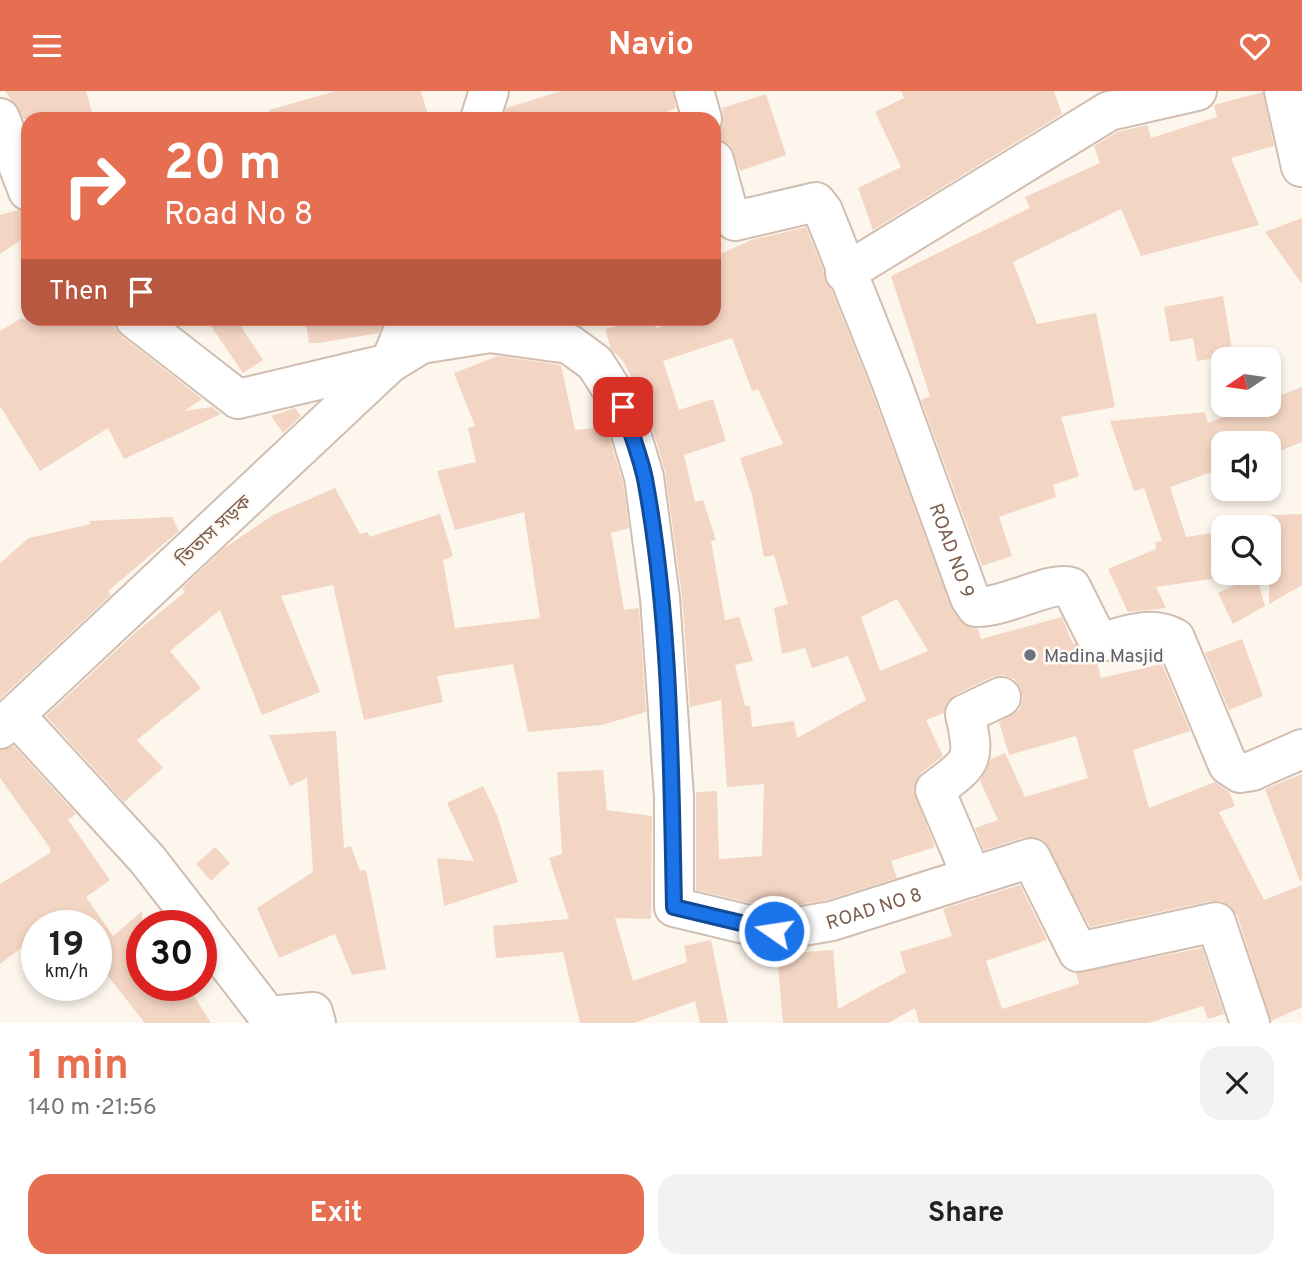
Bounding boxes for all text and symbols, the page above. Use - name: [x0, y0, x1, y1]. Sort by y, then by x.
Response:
- text: Navio: [608, 26, 694, 66]
- icon: menu: [28, 27, 66, 65]
- icon: heart: [1236, 27, 1274, 65]
- text: 20 m: [164, 135, 281, 197]
- icon: right: [49, 140, 140, 231]
- text: Road No 8: [164, 196, 313, 236]
- icon: arrive: [122, 273, 160, 311]
- text: Then: [49, 276, 108, 309]
- north arrow: [1211, 347, 1281, 417]
- map controls: [1211, 347, 1281, 585]
- pin: [593, 377, 653, 437]
- icon: arrive: [604, 388, 642, 426]
- button: sound: [1211, 431, 1281, 501]
- street label: তিতাস সড়ক: [170, 489, 257, 573]
- street label: ROAD NO 9: [923, 500, 979, 601]
- button: search: [1211, 515, 1281, 585]
- place label: Madina Masjid: [1044, 645, 1164, 669]
- marker: Madina Masjid: [1022, 647, 1038, 663]
- street label: ROAD NO 8: [823, 883, 925, 936]
- position arrow: [737, 894, 811, 968]
- speed limit sign: 30: [126, 910, 217, 1001]
- text: 19: [49, 924, 84, 968]
- text: km/h: [45, 961, 88, 984]
- text: 1 min: [28, 1041, 129, 1094]
- button: close: [1200, 1046, 1274, 1120]
- text: 140 m · 21:56: [28, 1094, 157, 1123]
- button: Exit: [28, 1174, 644, 1254]
- button: Share: [658, 1174, 1274, 1254]

